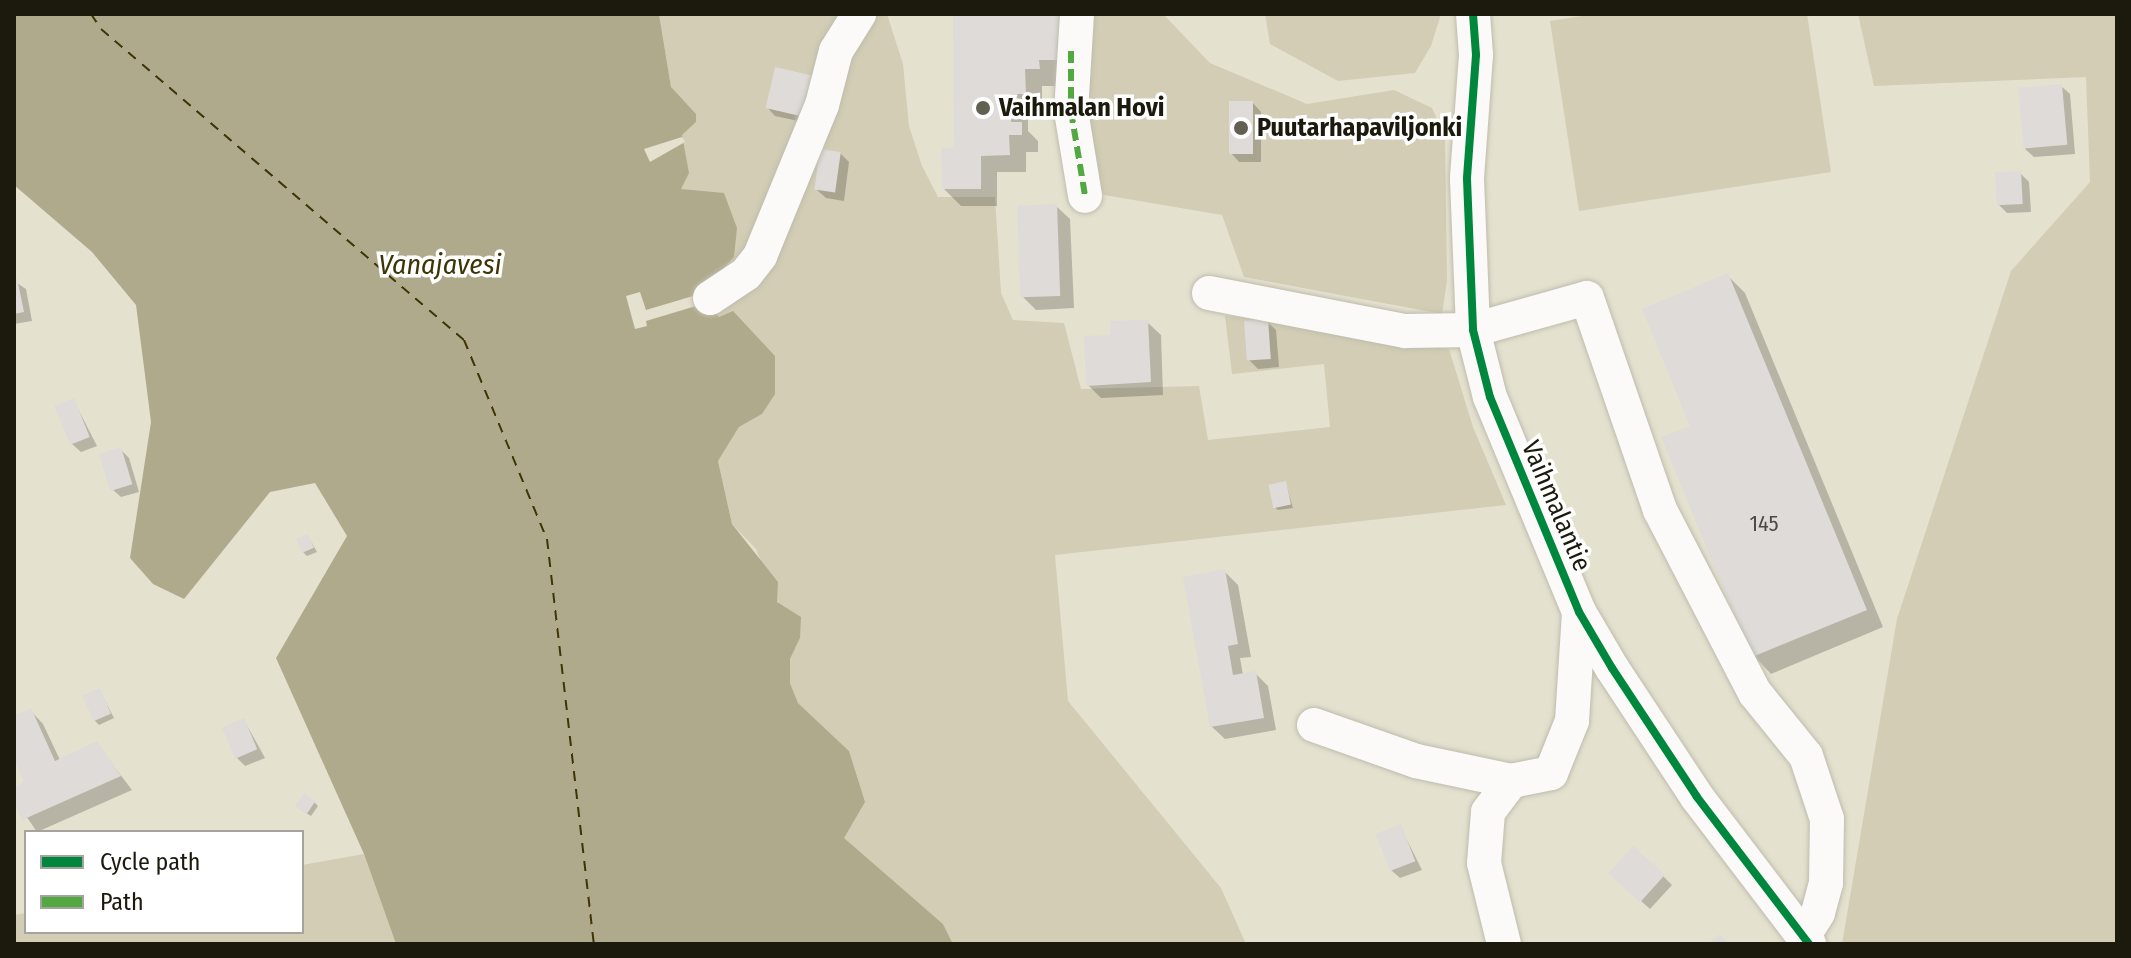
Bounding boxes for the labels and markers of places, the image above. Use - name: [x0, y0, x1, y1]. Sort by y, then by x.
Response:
- place label: Vaihmalan Hovi: [999, 92, 1165, 124]
- marker: Vaihmalan Hovi: [974, 99, 992, 117]
- place label: Puutarhapaviljonki: [1257, 112, 1462, 144]
- marker: Puutarhapaviljonki: [1232, 119, 1250, 137]

